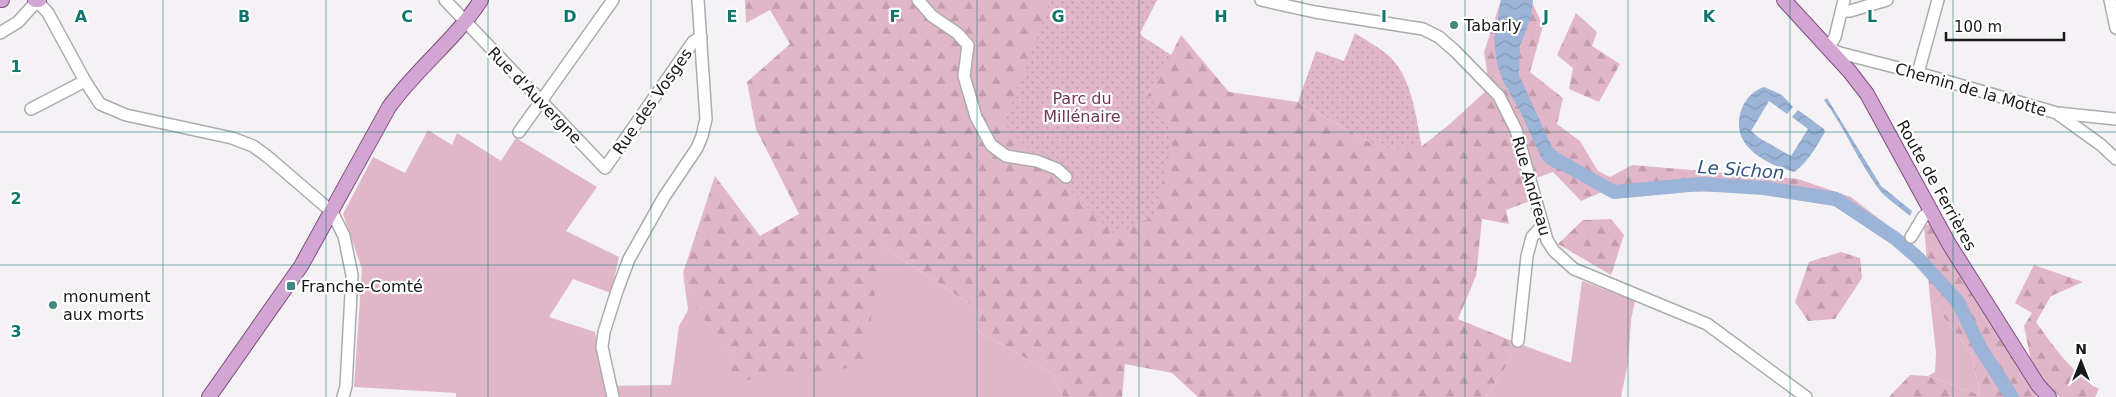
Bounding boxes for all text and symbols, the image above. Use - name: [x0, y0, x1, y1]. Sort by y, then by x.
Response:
- text: A: [75, 7, 88, 26]
- text: B: [238, 7, 250, 26]
- text: C: [401, 7, 413, 26]
- text: D: [563, 7, 577, 26]
- text: E: [727, 7, 737, 26]
- text: F: [890, 7, 900, 26]
- text: G: [1051, 7, 1065, 26]
- text: H: [1214, 7, 1228, 26]
- text: I: [1381, 7, 1387, 26]
- text: J: [1542, 7, 1549, 26]
- text: K: [1703, 7, 1716, 26]
- text: L: [1867, 7, 1877, 26]
- scale bar: [1946, 10, 2064, 42]
- place label: Tabarly: [1463, 16, 1521, 35]
- text: 100 m: [1954, 18, 2002, 36]
- marker: Tabarly: [1448, 19, 1460, 31]
- street label: Rue d'Auvergne: [484, 43, 586, 148]
- street label: Rue des Vosges: [609, 45, 696, 158]
- text: 1: [10, 57, 22, 76]
- street label: Chemin de la Motte: [1893, 59, 2049, 120]
- park label: Parc du Millénaire: [1043, 89, 1121, 126]
- street label: Route de Ferrières: [1893, 117, 1980, 254]
- street label: Rue Andreau: [1508, 134, 1555, 238]
- water label: Le Sichon: [1697, 156, 1785, 183]
- text: 2: [10, 189, 22, 208]
- place label: Franche-Comté: [301, 277, 423, 296]
- marker: Franche-Comté: [285, 280, 297, 292]
- place label: monument aux morts: [63, 287, 151, 324]
- marker: monument aux morts: [47, 299, 59, 311]
- text: 3: [10, 322, 22, 341]
- north arrow: [2056, 337, 2106, 387]
- text: N: [2075, 341, 2087, 357]

